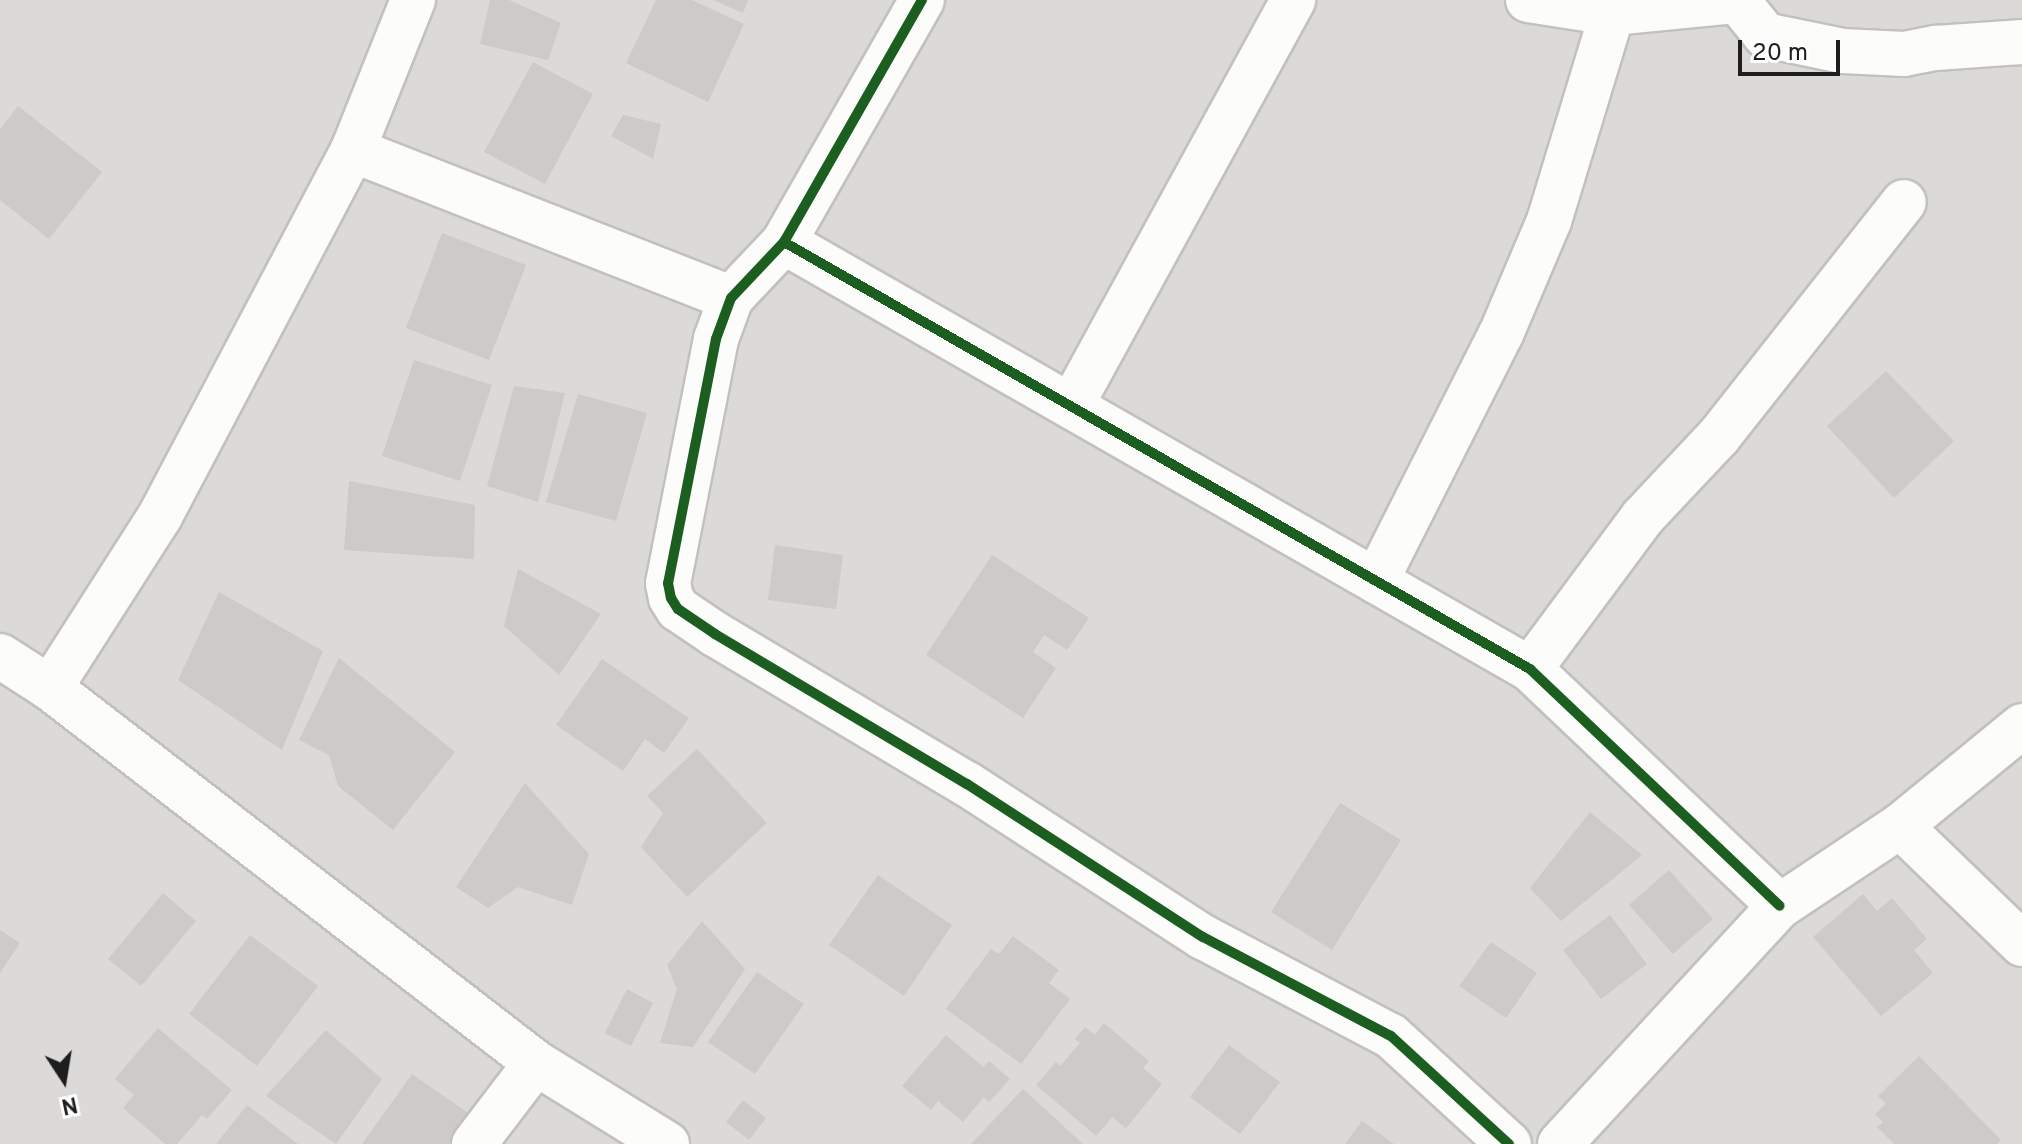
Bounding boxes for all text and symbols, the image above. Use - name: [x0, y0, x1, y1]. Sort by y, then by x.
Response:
- scale bar: [1742, 24, 1844, 74]
- text: 20 m: [1752, 39, 1808, 69]
- north arrow: [24, 1040, 104, 1120]
- text: N: [59, 1089, 80, 1119]

